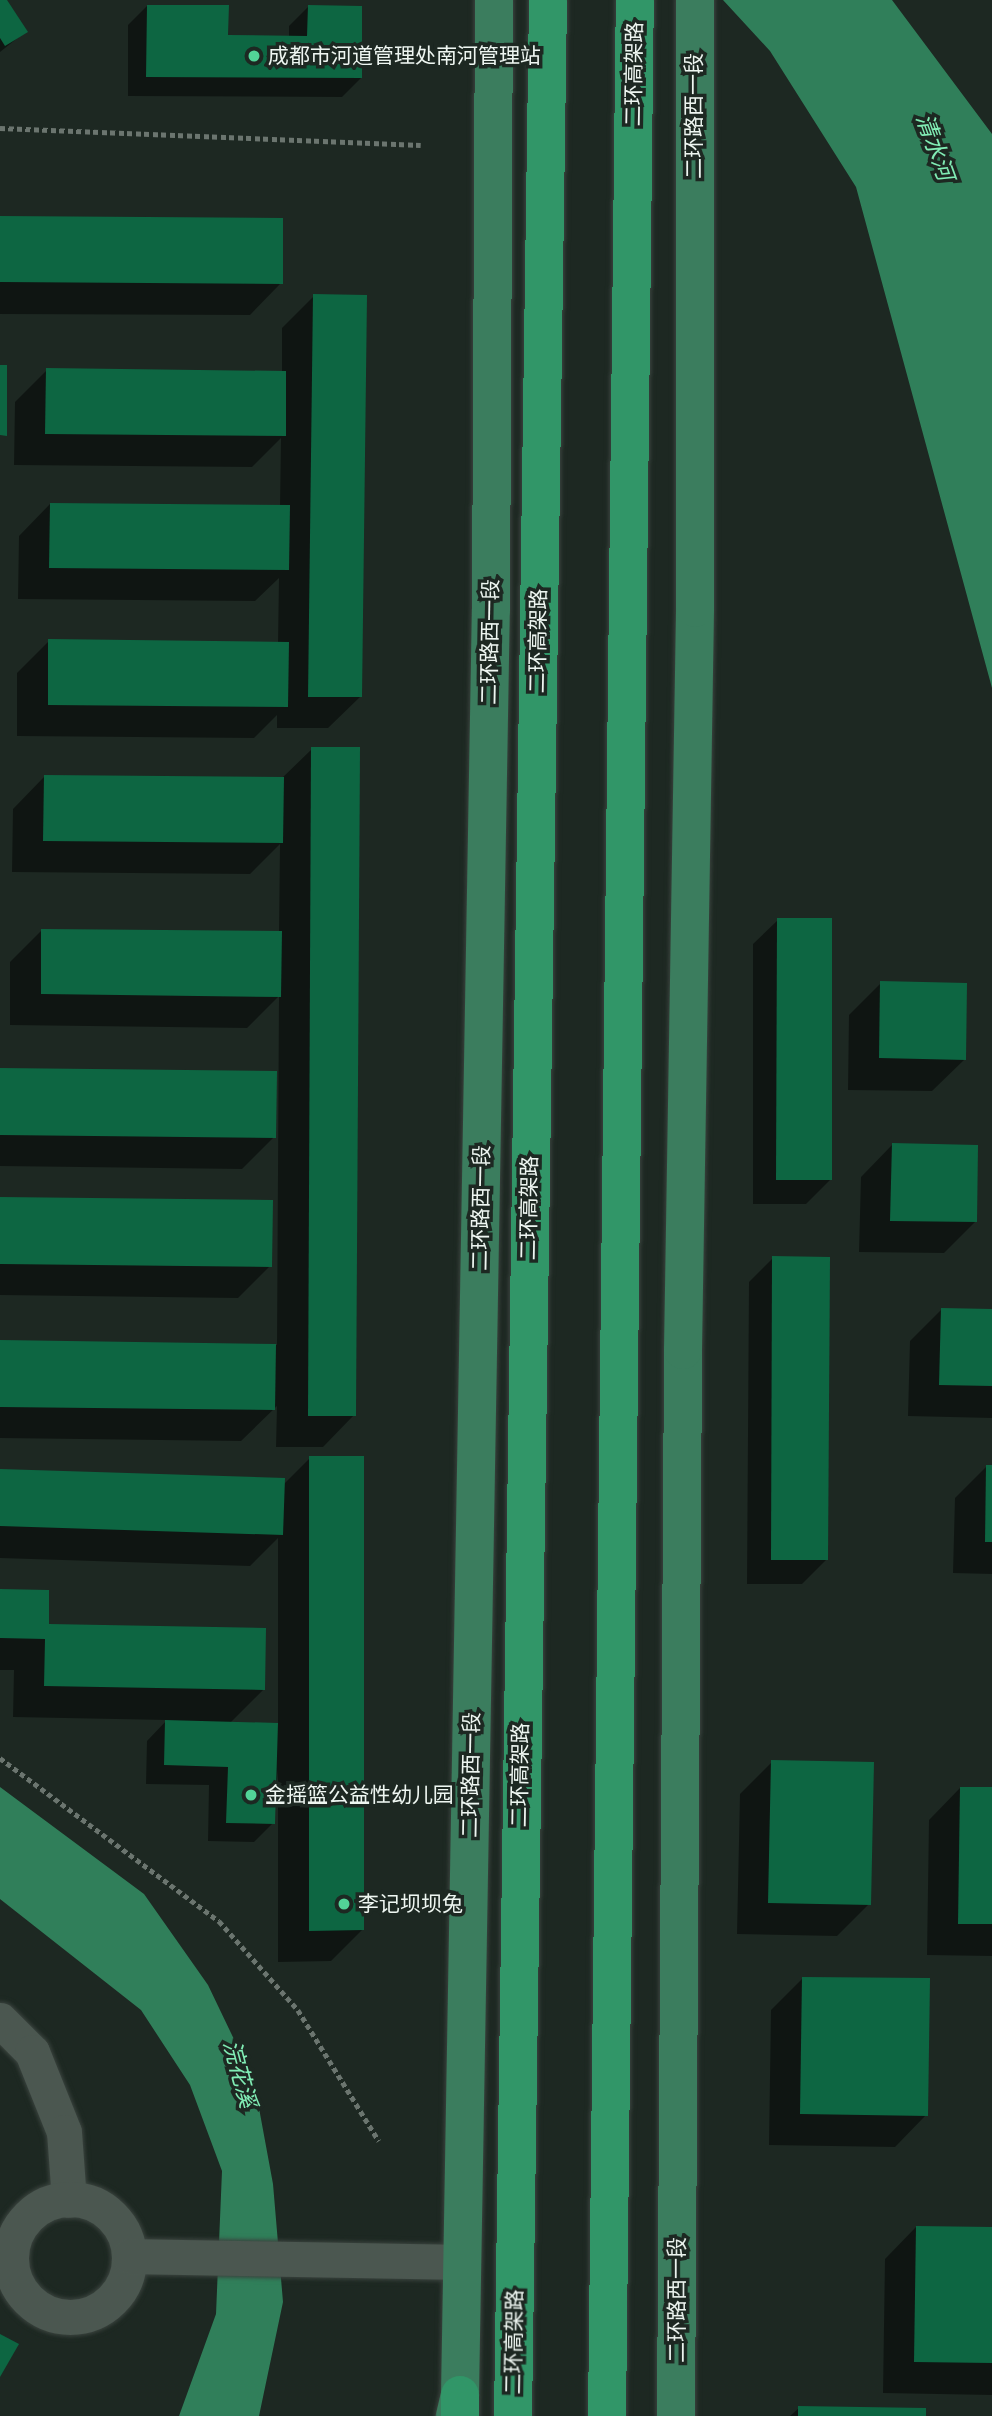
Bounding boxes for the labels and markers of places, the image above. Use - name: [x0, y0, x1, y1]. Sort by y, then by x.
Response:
- place label: 成都市河道管理处南河管理站: [268, 43, 541, 69]
- marker: 成都市河道管理处南河管理站: [246, 48, 262, 64]
- place label: 金摇篮公益性幼儿园: [265, 1782, 454, 1808]
- marker: 金摇篮公益性幼儿园: [243, 1787, 259, 1803]
- place label: 李记坝坝兔: [358, 1891, 463, 1917]
- marker: 李记坝坝兔: [336, 1896, 352, 1912]

